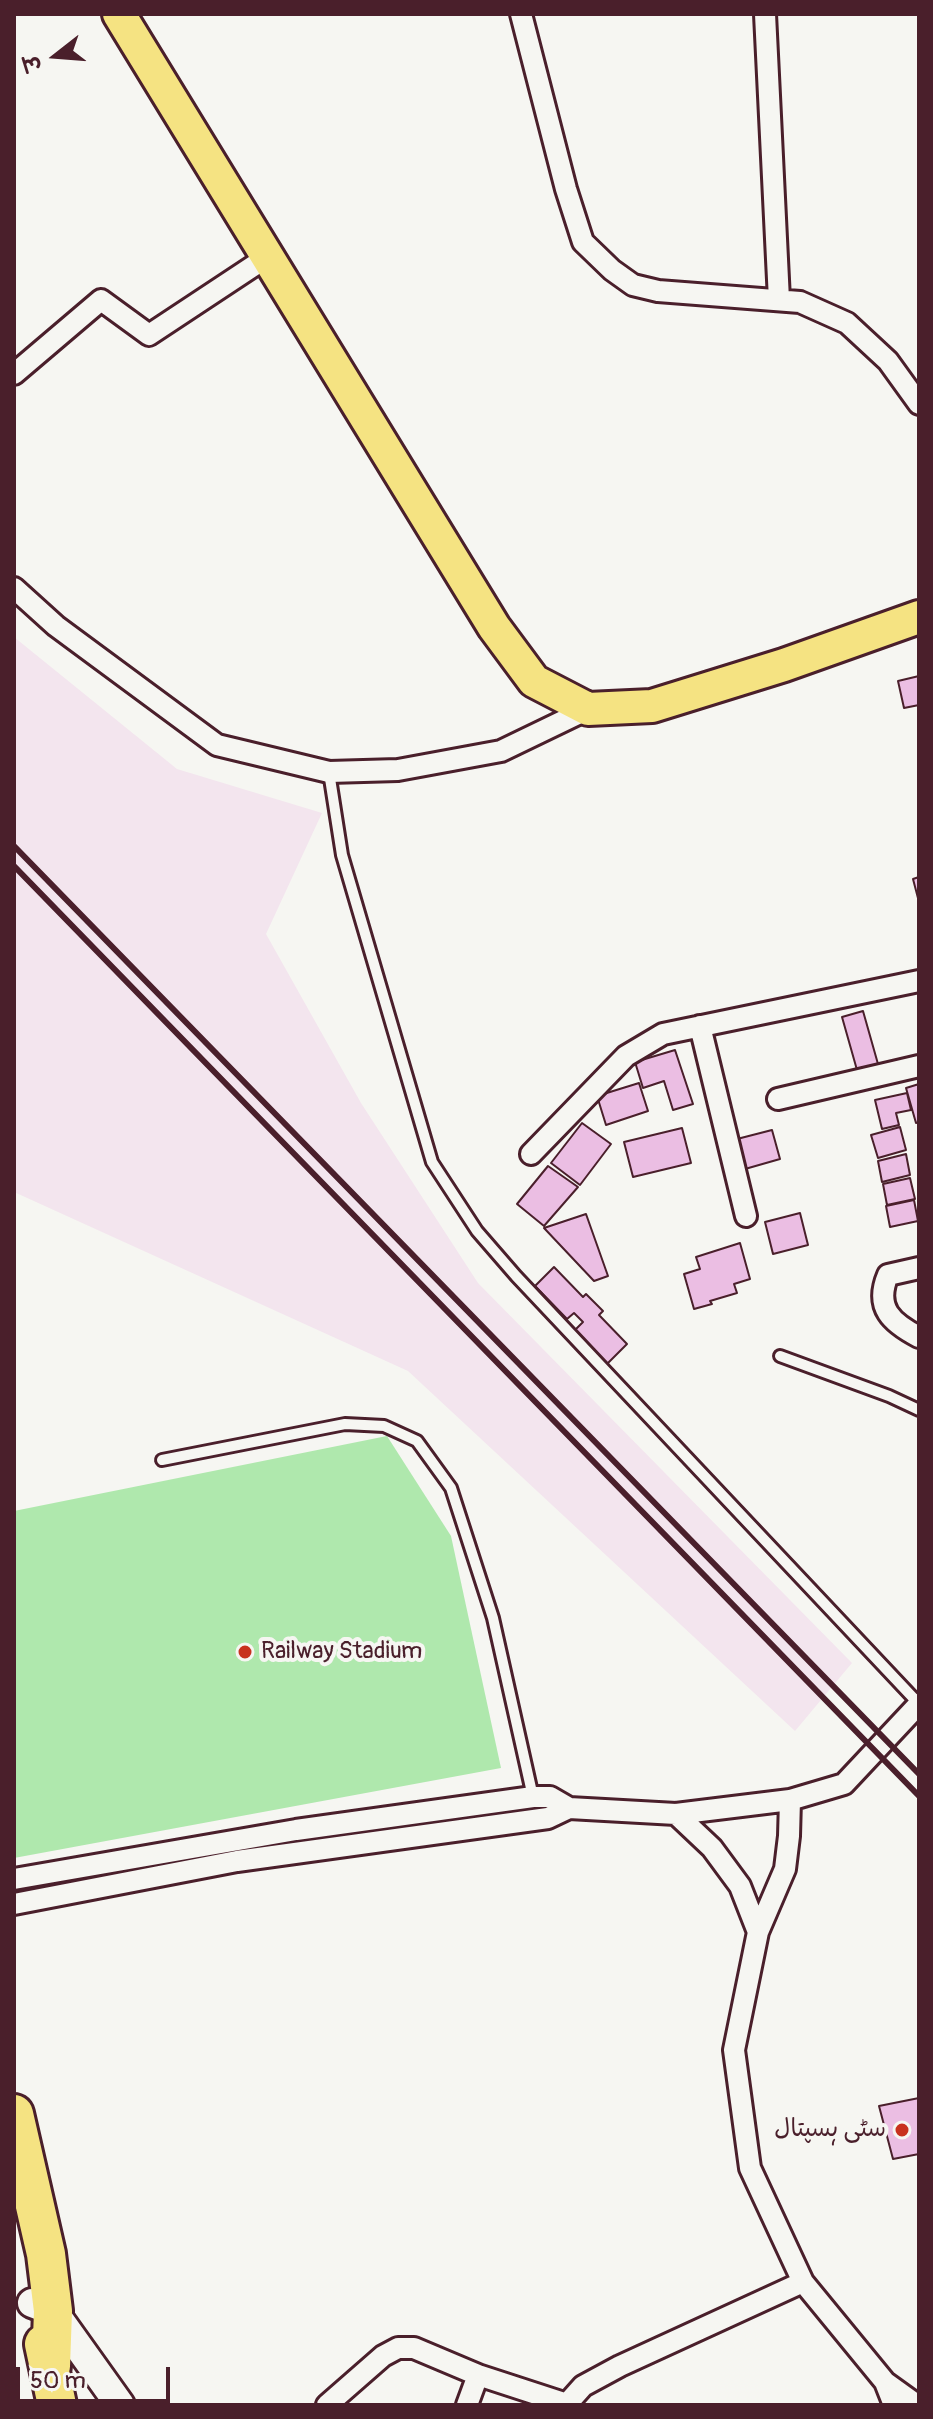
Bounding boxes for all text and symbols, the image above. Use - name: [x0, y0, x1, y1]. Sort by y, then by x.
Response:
- north arrow: [16, 16, 96, 96]
- text: उ: [18, 52, 49, 74]
- place label: Railway Stadium: [261, 1638, 422, 1666]
- marker: Railway Stadium: [236, 1643, 254, 1661]
- place label: سٹی ہسپتال: [774, 2116, 886, 2144]
- marker: سٹی ہسپتال: [893, 2121, 911, 2139]
- scale bar: [20, 2351, 174, 2401]
- text: 50 m: [30, 2366, 86, 2395]

